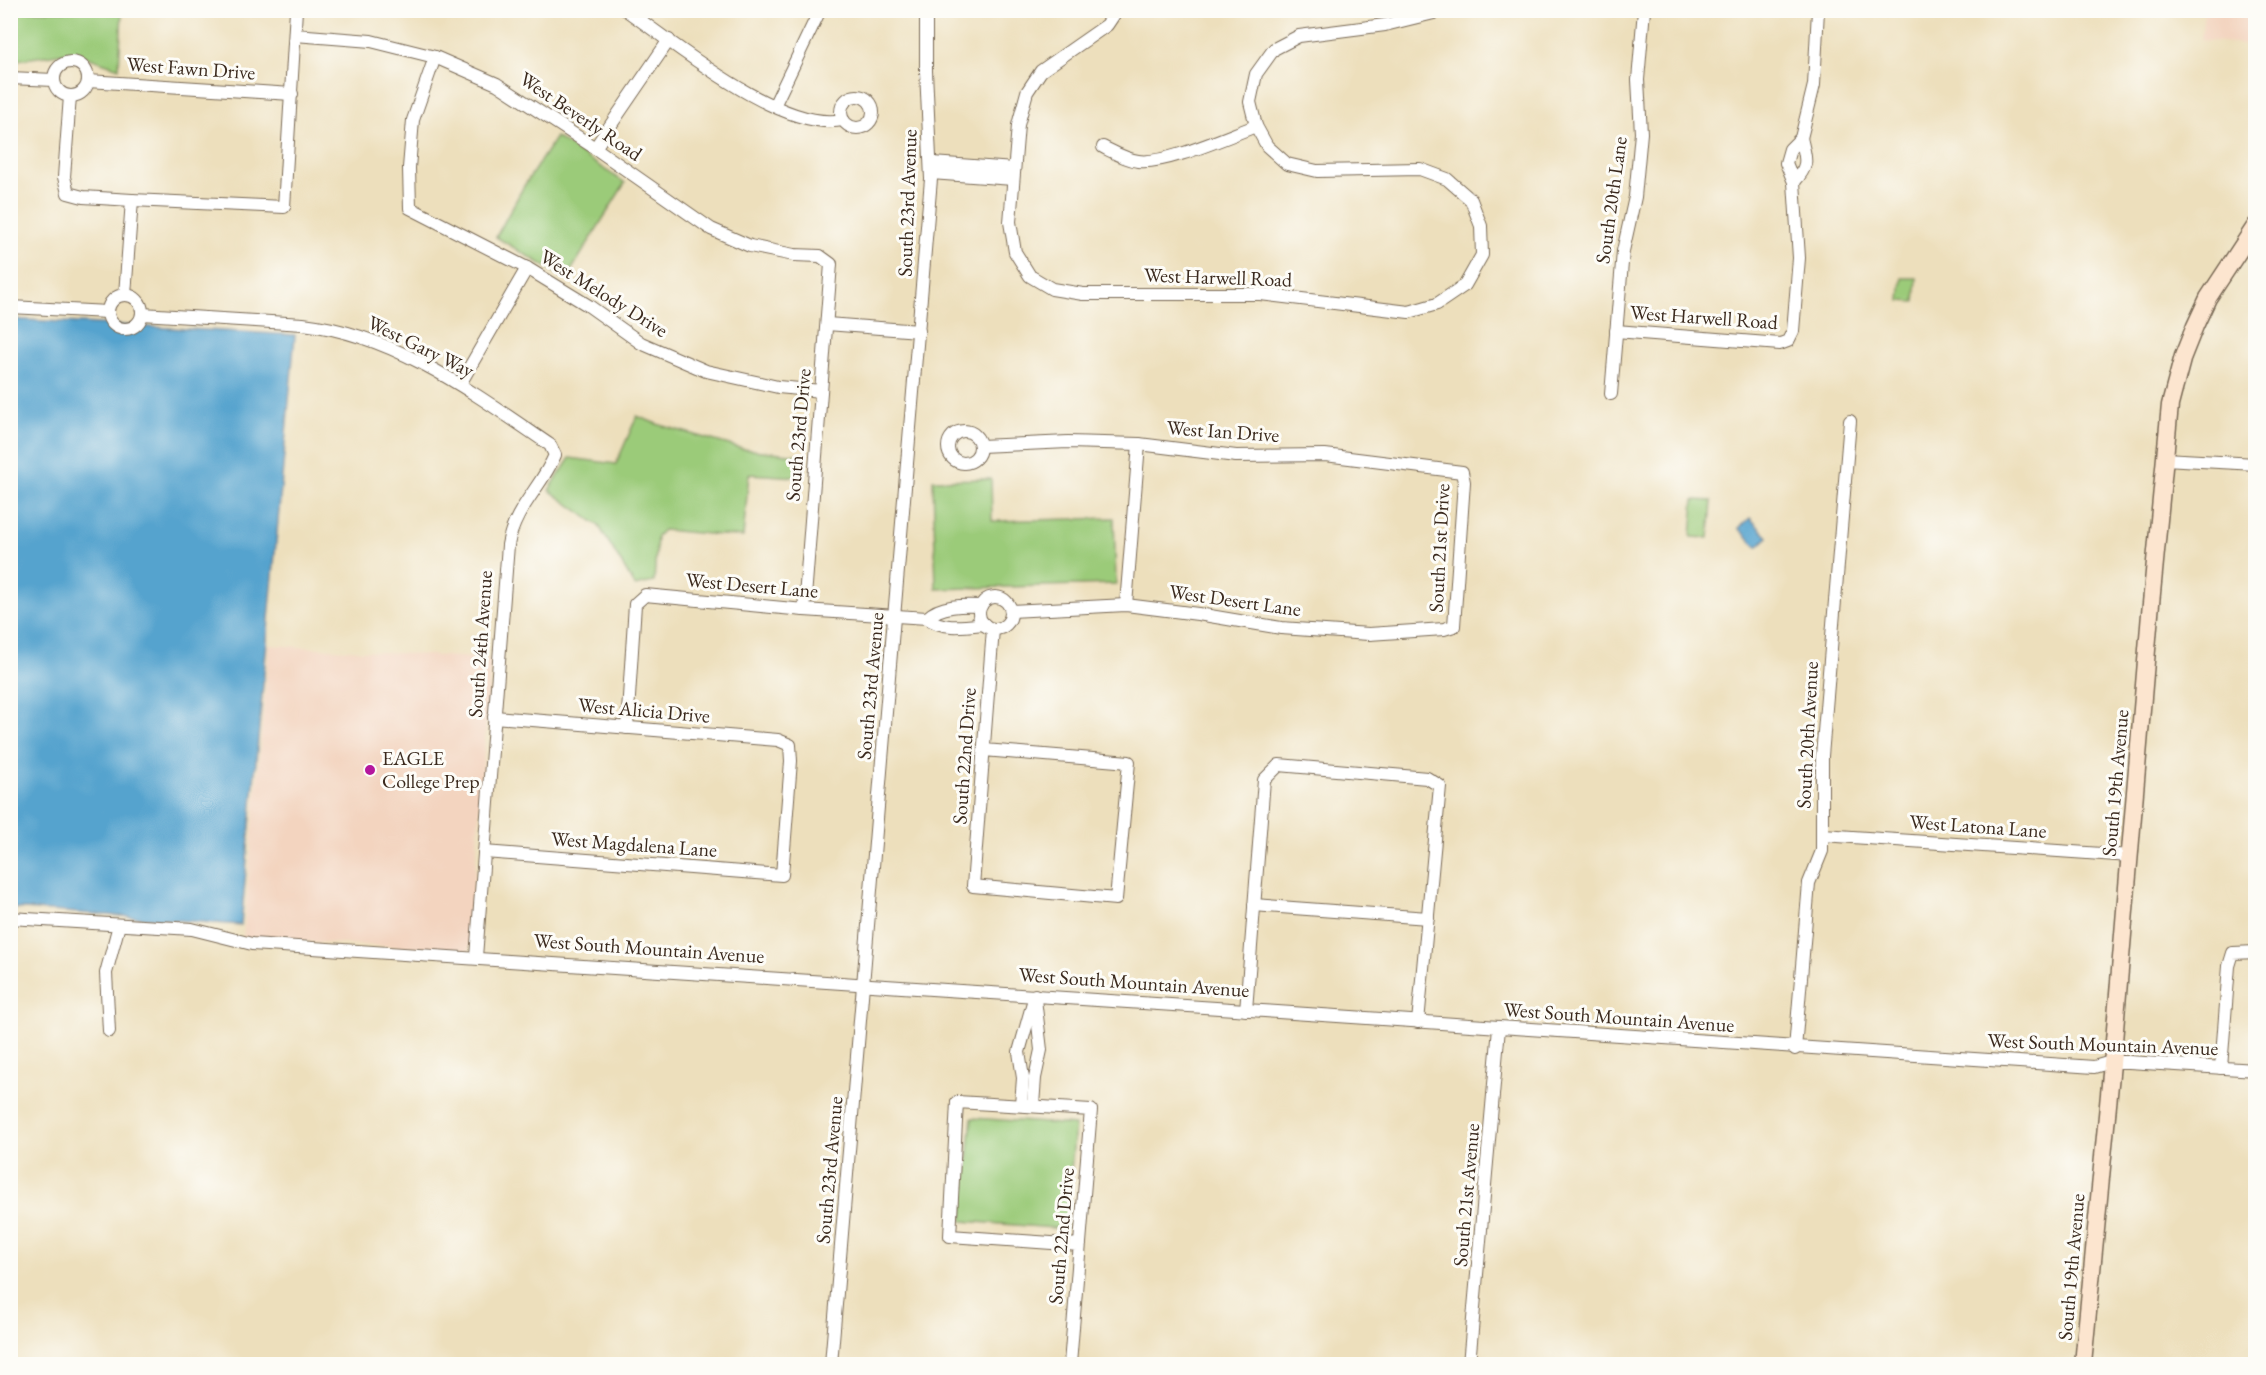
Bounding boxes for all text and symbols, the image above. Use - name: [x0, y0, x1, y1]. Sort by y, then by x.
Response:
- street label: West Fawn Drive: [126, 51, 256, 85]
- street label: West Beverly Road: [515, 65, 648, 167]
- street label: South 23rd Avenue: [891, 129, 923, 277]
- street label: South 20th Lane: [1589, 135, 1633, 265]
- street label: West Melody Drive: [535, 243, 673, 343]
- street label: West Harwell Road: [1143, 261, 1293, 293]
- street label: West Harwell Road: [1629, 299, 1780, 335]
- street label: West Gary Way: [363, 309, 479, 383]
- street label: South 23rd Drive: [779, 367, 817, 502]
- street label: West Ian Drive: [1166, 414, 1280, 448]
- street label: South 21st Drive: [1423, 483, 1455, 613]
- street label: West Desert Lane: [685, 566, 820, 604]
- street label: South 24th Avenue: [462, 569, 498, 718]
- street label: West Desert Lane: [1167, 578, 1303, 622]
- street label: South 23rd Avenue: [851, 611, 889, 761]
- street label: South 20th Avenue: [1790, 660, 1824, 809]
- street label: South 22nd Drive: [946, 687, 982, 825]
- street label: West Alicia Drive: [577, 691, 711, 729]
- street label: South 19th Avenue: [2096, 708, 2134, 858]
- place label: EAGLE College Prep: [382, 745, 480, 794]
- marker: EAGLE College Prep: [363, 763, 377, 777]
- street label: West Latona Lane: [1909, 808, 2048, 844]
- street label: West Magdalena Lane: [550, 825, 718, 863]
- street label: West South Mountain Avenue: [533, 927, 765, 969]
- street label: West South Mountain Avenue: [1018, 961, 1250, 1003]
- street label: West South Mountain Avenue: [1503, 996, 1735, 1038]
- street label: West South Mountain Avenue: [1987, 1027, 2219, 1061]
- street label: South 23rd Avenue: [810, 1095, 848, 1245]
- street label: South 21st Avenue: [1447, 1122, 1485, 1268]
- street label: South 22nd Drive: [1042, 1166, 1080, 1305]
- street label: South 19th Avenue: [2052, 1192, 2090, 1342]

